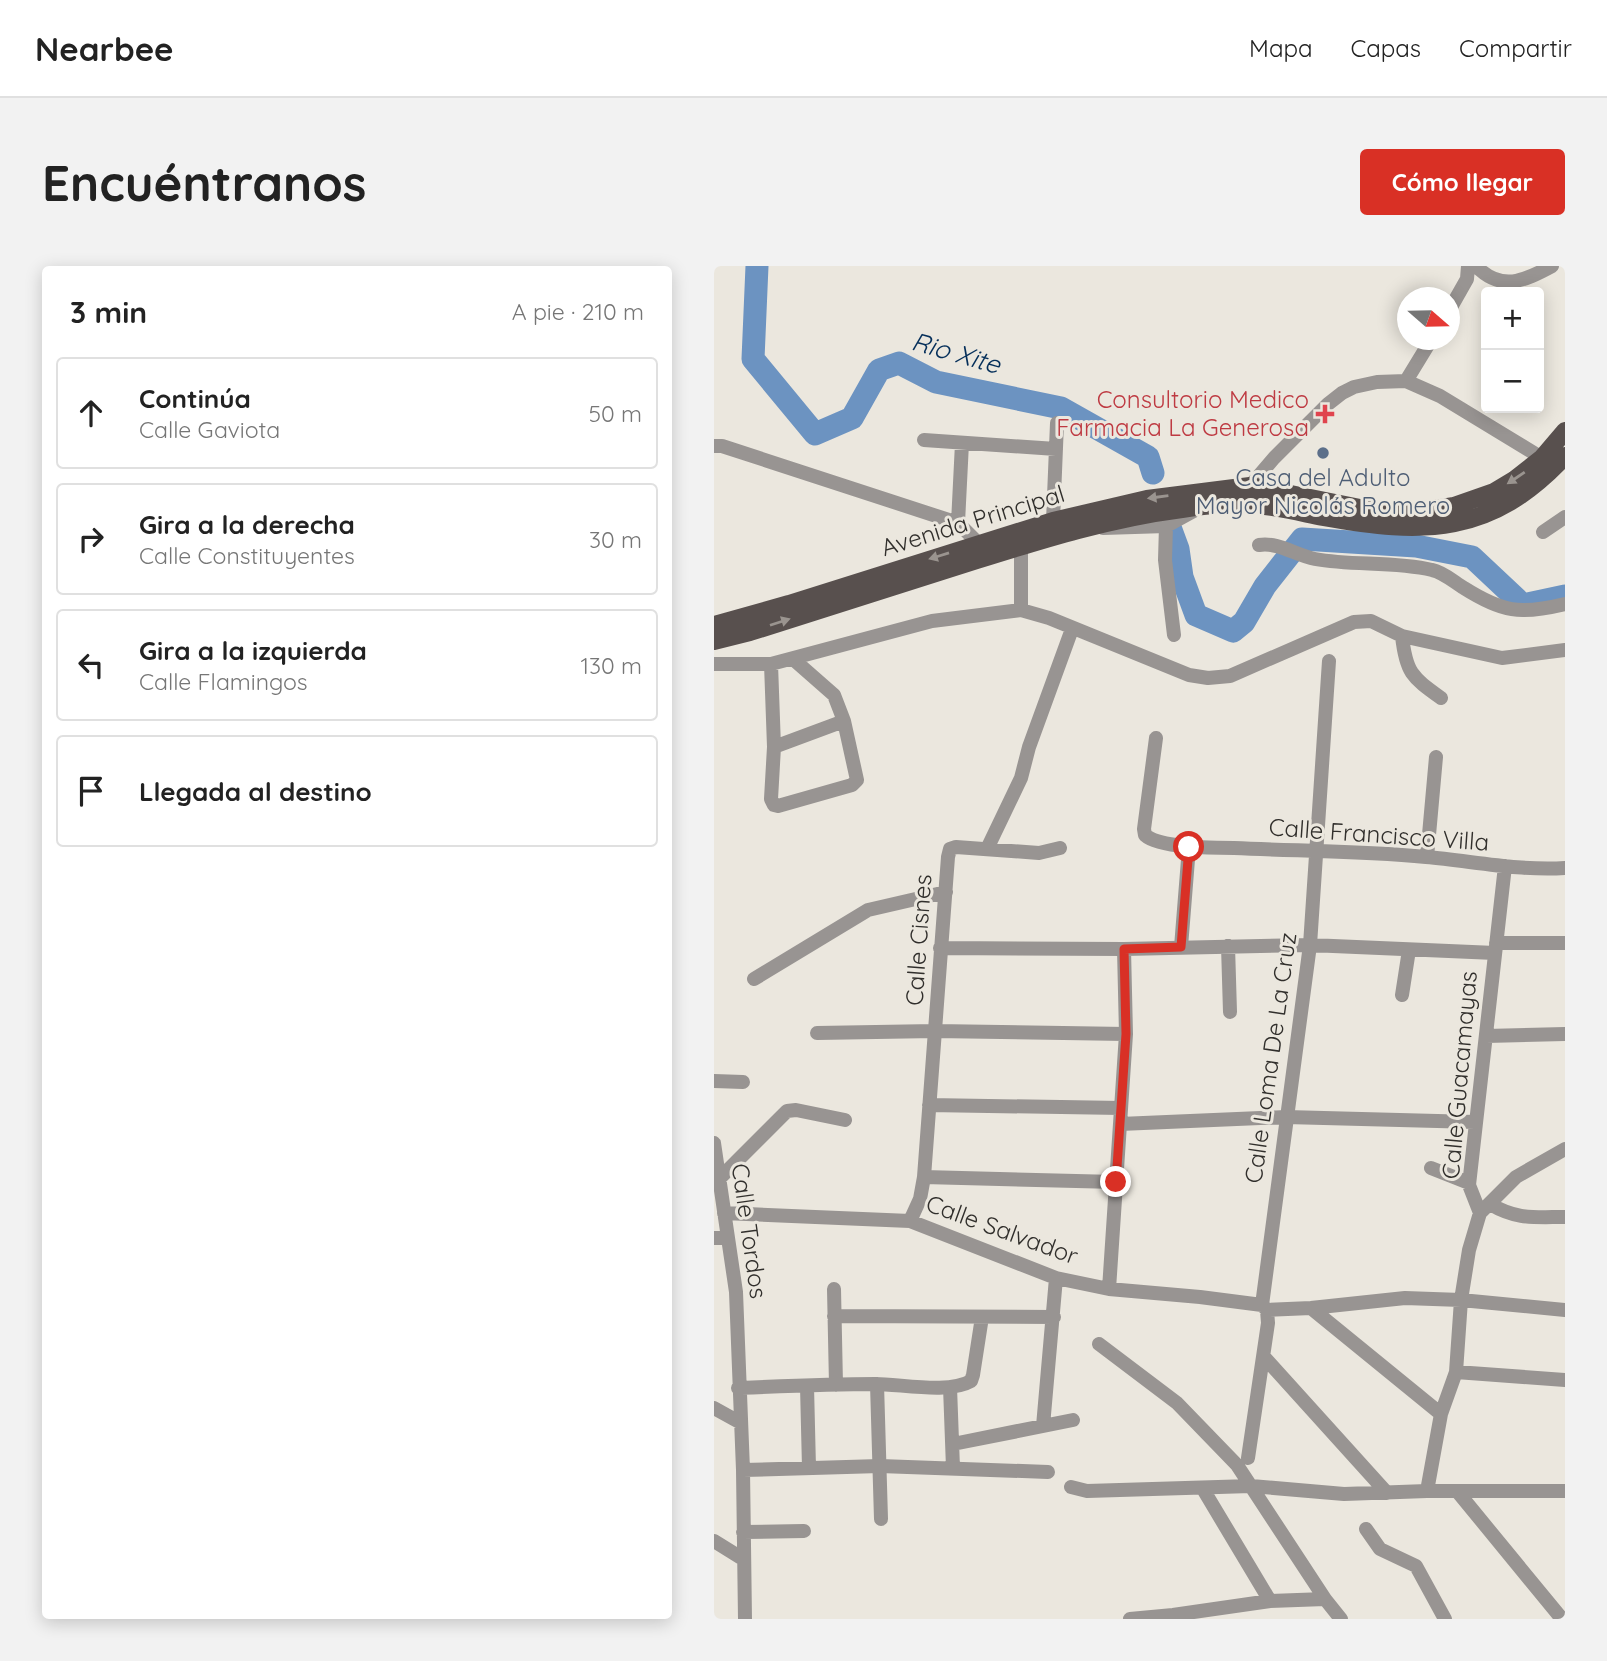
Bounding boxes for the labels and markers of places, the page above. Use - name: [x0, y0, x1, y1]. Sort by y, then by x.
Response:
- place label: Consultorio Medico Farmacia La Generosa: [1056, 384, 1309, 442]
- marker: Consultorio Medico Farmacia La Generosa: [1315, 404, 1335, 424]
- marker: Casa del Adulto Mayor Nicolás Romero: [1315, 445, 1331, 461]
- place label: Casa del Adulto Mayor Nicolás Romero: [1196, 462, 1450, 520]

